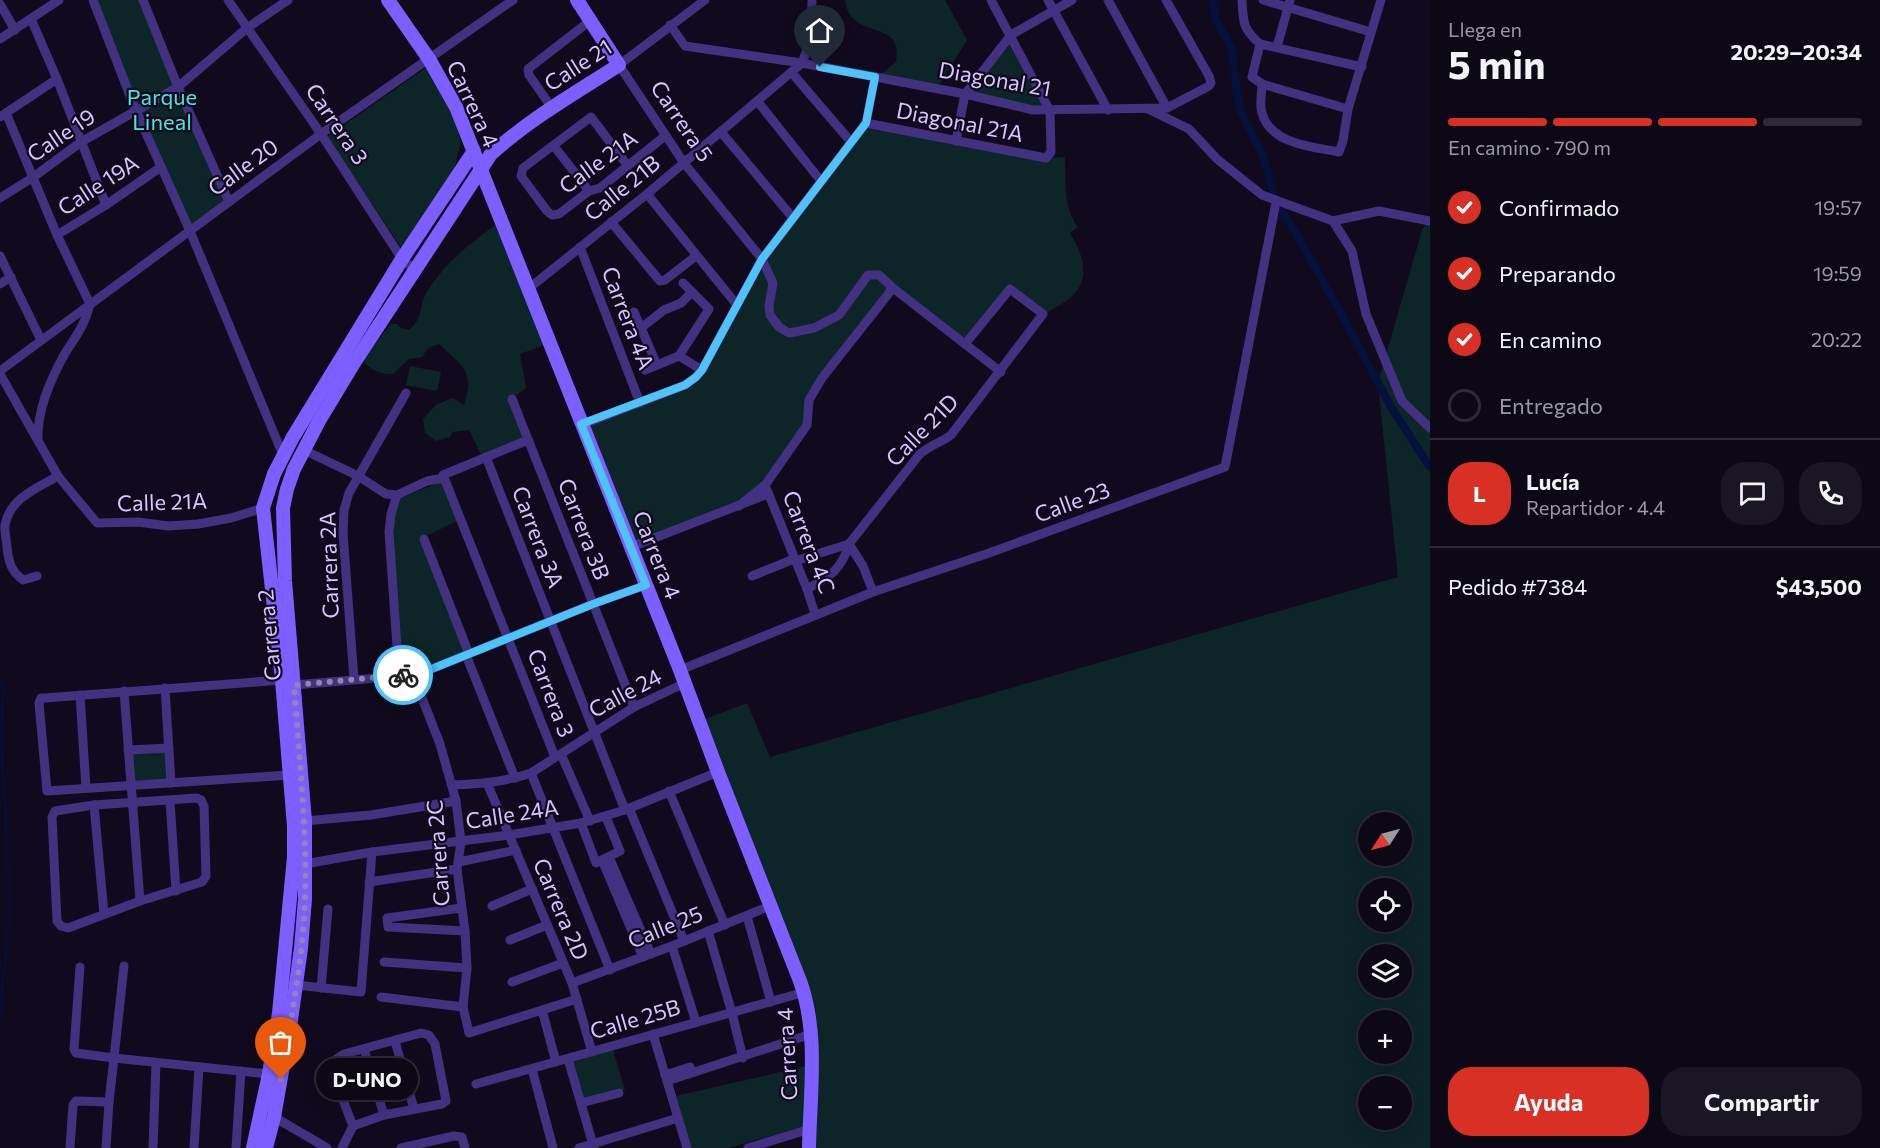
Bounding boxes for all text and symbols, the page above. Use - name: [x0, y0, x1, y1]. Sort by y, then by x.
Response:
- pin: [794, 5, 845, 67]
- icon: home: [803, 14, 836, 47]
- text: Llega en: [1448, 17, 1522, 41]
- street label: Calle 21: [539, 33, 617, 96]
- text: 20:29–20:34: [1731, 38, 1862, 65]
- text: 5 min: [1448, 39, 1546, 87]
- street label: Diagonal 21: [937, 55, 1053, 102]
- street label: Carrera 4: [442, 56, 505, 152]
- street label: Carrera 5: [645, 75, 719, 167]
- street label: Carrera 3: [300, 78, 374, 169]
- park label: Parque Lineal: [127, 83, 197, 135]
- street label: Diagonal 21A: [894, 96, 1026, 147]
- street label: Calle 19: [22, 102, 100, 167]
- street label: Calle 21A: [553, 124, 642, 199]
- street label: Calle 20: [202, 132, 283, 201]
- text: En camino · 790 m: [1448, 135, 1611, 159]
- street label: Calle 19A: [52, 148, 143, 221]
- street label: Calle 21B: [578, 149, 665, 226]
- icon: check: [1448, 191, 1481, 224]
- text: Confirmado: [1499, 194, 1620, 221]
- text: 19:57: [1815, 195, 1862, 219]
- icon: check: [1448, 257, 1481, 290]
- text: Preparando: [1499, 260, 1616, 287]
- text: 19:59: [1813, 261, 1862, 285]
- street label: Carrera 4A: [597, 263, 660, 373]
- icon: check: [1448, 323, 1481, 356]
- text: En camino: [1499, 326, 1602, 353]
- text: 20:22: [1811, 327, 1862, 351]
- street label: Calle 21D: [880, 388, 964, 472]
- text: Entregado: [1499, 392, 1603, 419]
- button: chat: [1721, 462, 1784, 525]
- button: phone: [1799, 462, 1862, 525]
- text: Lucía: [1526, 468, 1580, 495]
- street label: Carrera 3B: [553, 474, 616, 583]
- street label: Calle 23: [1030, 475, 1113, 528]
- text: L: [1473, 480, 1486, 507]
- street label: Carrera 3A: [507, 482, 570, 592]
- street label: Calle 21A: [116, 486, 208, 517]
- street label: Carrera 4C: [778, 487, 841, 597]
- text: Repartidor · 4.4: [1526, 495, 1665, 519]
- street label: Carrera 4: [628, 507, 687, 603]
- street label: Carrera 2A: [313, 511, 344, 619]
- text: Pedido #7384: [1448, 573, 1587, 600]
- text: $43,500: [1776, 573, 1862, 600]
- street label: Carrera 2: [251, 588, 286, 682]
- courier: [373, 645, 433, 705]
- street label: Carrera 3: [522, 645, 581, 741]
- icon: bike: [387, 659, 420, 692]
- street label: Calle 24: [584, 662, 666, 723]
- street label: Calle 24A: [463, 793, 560, 834]
- street label: Carrera 2C: [420, 799, 455, 907]
- north arrow: [1358, 812, 1412, 866]
- map controls: [1358, 812, 1412, 1130]
- street label: Carrera 2D: [528, 854, 595, 964]
- button: locate: [1358, 878, 1412, 932]
- street label: Calle 25: [623, 899, 706, 954]
- button: layers: [1358, 944, 1412, 998]
- street label: Calle 25B: [587, 993, 683, 1044]
- street label: Carrera 4: [771, 1007, 802, 1101]
- button: +: [1358, 1010, 1412, 1064]
- pin: [255, 1017, 306, 1079]
- icon: bag: [264, 1026, 297, 1059]
- callout: D-UNO: [317, 1058, 419, 1100]
- text: D-UNO: [332, 1067, 402, 1091]
- button: Ayuda: [1448, 1067, 1649, 1136]
- button: Compartir: [1661, 1067, 1862, 1136]
- button: −: [1358, 1076, 1412, 1130]

